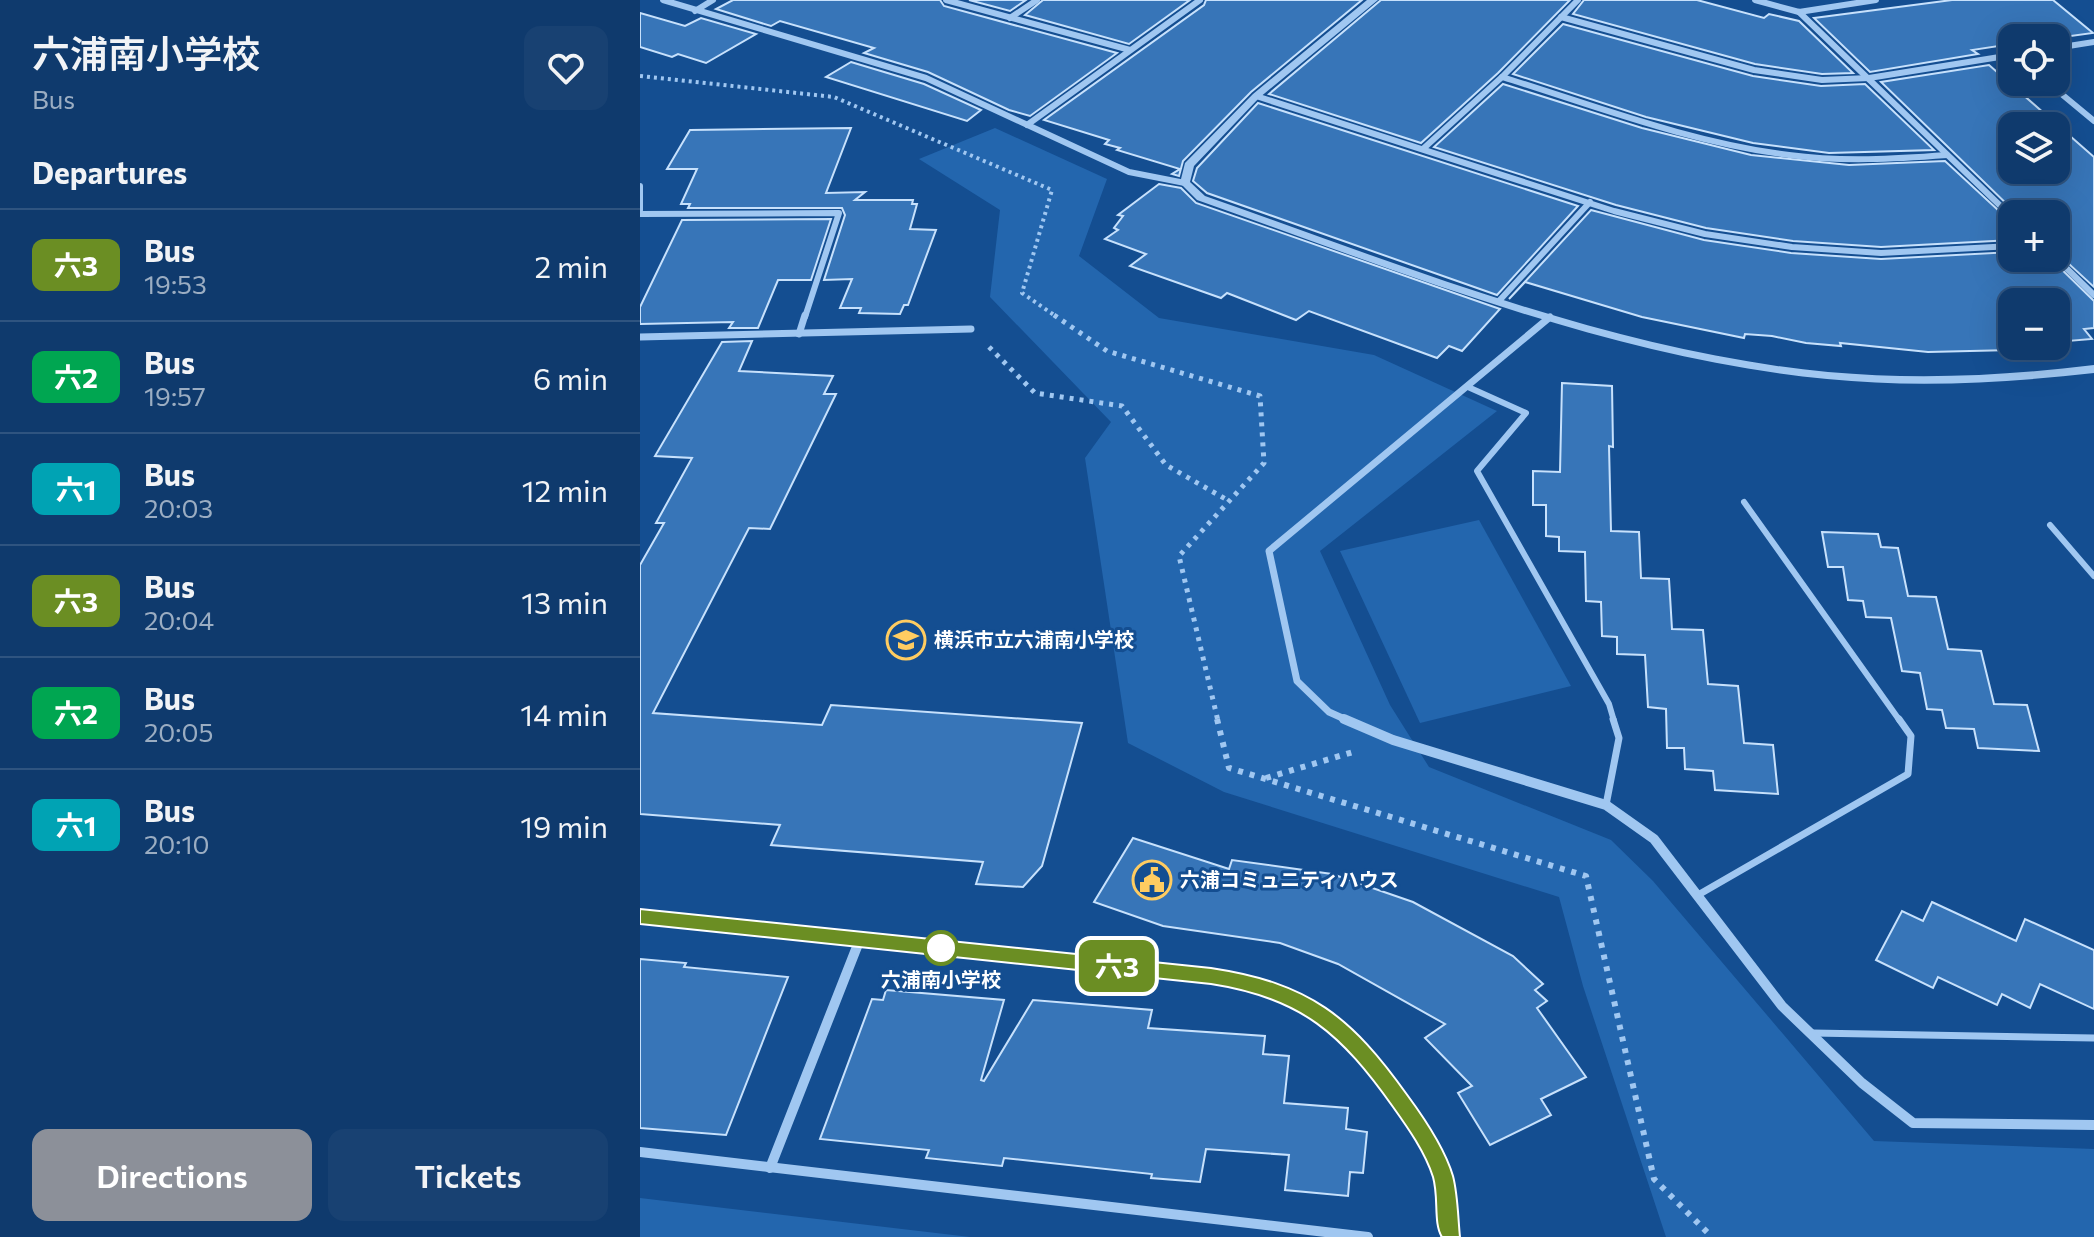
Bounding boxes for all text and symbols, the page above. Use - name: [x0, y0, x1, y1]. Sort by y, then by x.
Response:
- map controls: [1998, 24, 2070, 360]
- button: locate: [1998, 24, 2070, 96]
- button: heart: [524, 26, 608, 110]
- text: 六浦南小学校: [32, 29, 260, 76]
- text: Bus: [32, 83, 75, 114]
- button: layers: [1998, 112, 2070, 184]
- text: Departures: [32, 153, 187, 190]
- button: +: [1998, 200, 2070, 272]
- text: Bus: [144, 231, 195, 268]
- text: 2 min: [535, 247, 608, 284]
- text: 六3: [54, 248, 98, 282]
- text: 19:53: [144, 268, 207, 299]
- button: −: [1998, 288, 2070, 360]
- text: Bus: [144, 343, 195, 380]
- text: 6 min: [533, 359, 608, 396]
- text: 六2: [54, 360, 98, 394]
- text: 19:57: [144, 380, 206, 411]
- text: Bus: [144, 455, 195, 492]
- text: 12 min: [522, 471, 608, 508]
- text: 六1: [56, 472, 96, 506]
- text: 20:03: [144, 492, 213, 523]
- text: Bus: [144, 567, 195, 604]
- text: 13 min: [521, 583, 608, 620]
- text: 六3: [54, 584, 98, 618]
- text: 20:04: [144, 604, 214, 635]
- school or university icon: 横浜市立六浦南小学校: [885, 619, 927, 661]
- place label: 横浜市立六浦南小学校: [934, 627, 1134, 651]
- text: Bus: [144, 679, 195, 716]
- text: 14 min: [520, 695, 608, 732]
- text: 六2: [54, 696, 98, 730]
- text: 20:05: [144, 716, 213, 747]
- text: Bus: [144, 791, 195, 828]
- text: 19 min: [520, 807, 608, 844]
- text: 六1: [56, 808, 96, 842]
- text: 20:10: [144, 828, 210, 859]
- public building icon: 六浦コミュニティハウス: [1131, 859, 1173, 901]
- place label: 六浦コミュニティハウス: [1180, 867, 1399, 891]
- marker: 六浦南小学校: [924, 931, 958, 965]
- line badge: 六3: [1081, 940, 1153, 992]
- text: 六3: [1095, 949, 1139, 983]
- place label: 六浦南小学校: [881, 967, 1001, 991]
- button: Directions: [32, 1129, 312, 1221]
- button: Tickets: [328, 1129, 608, 1221]

